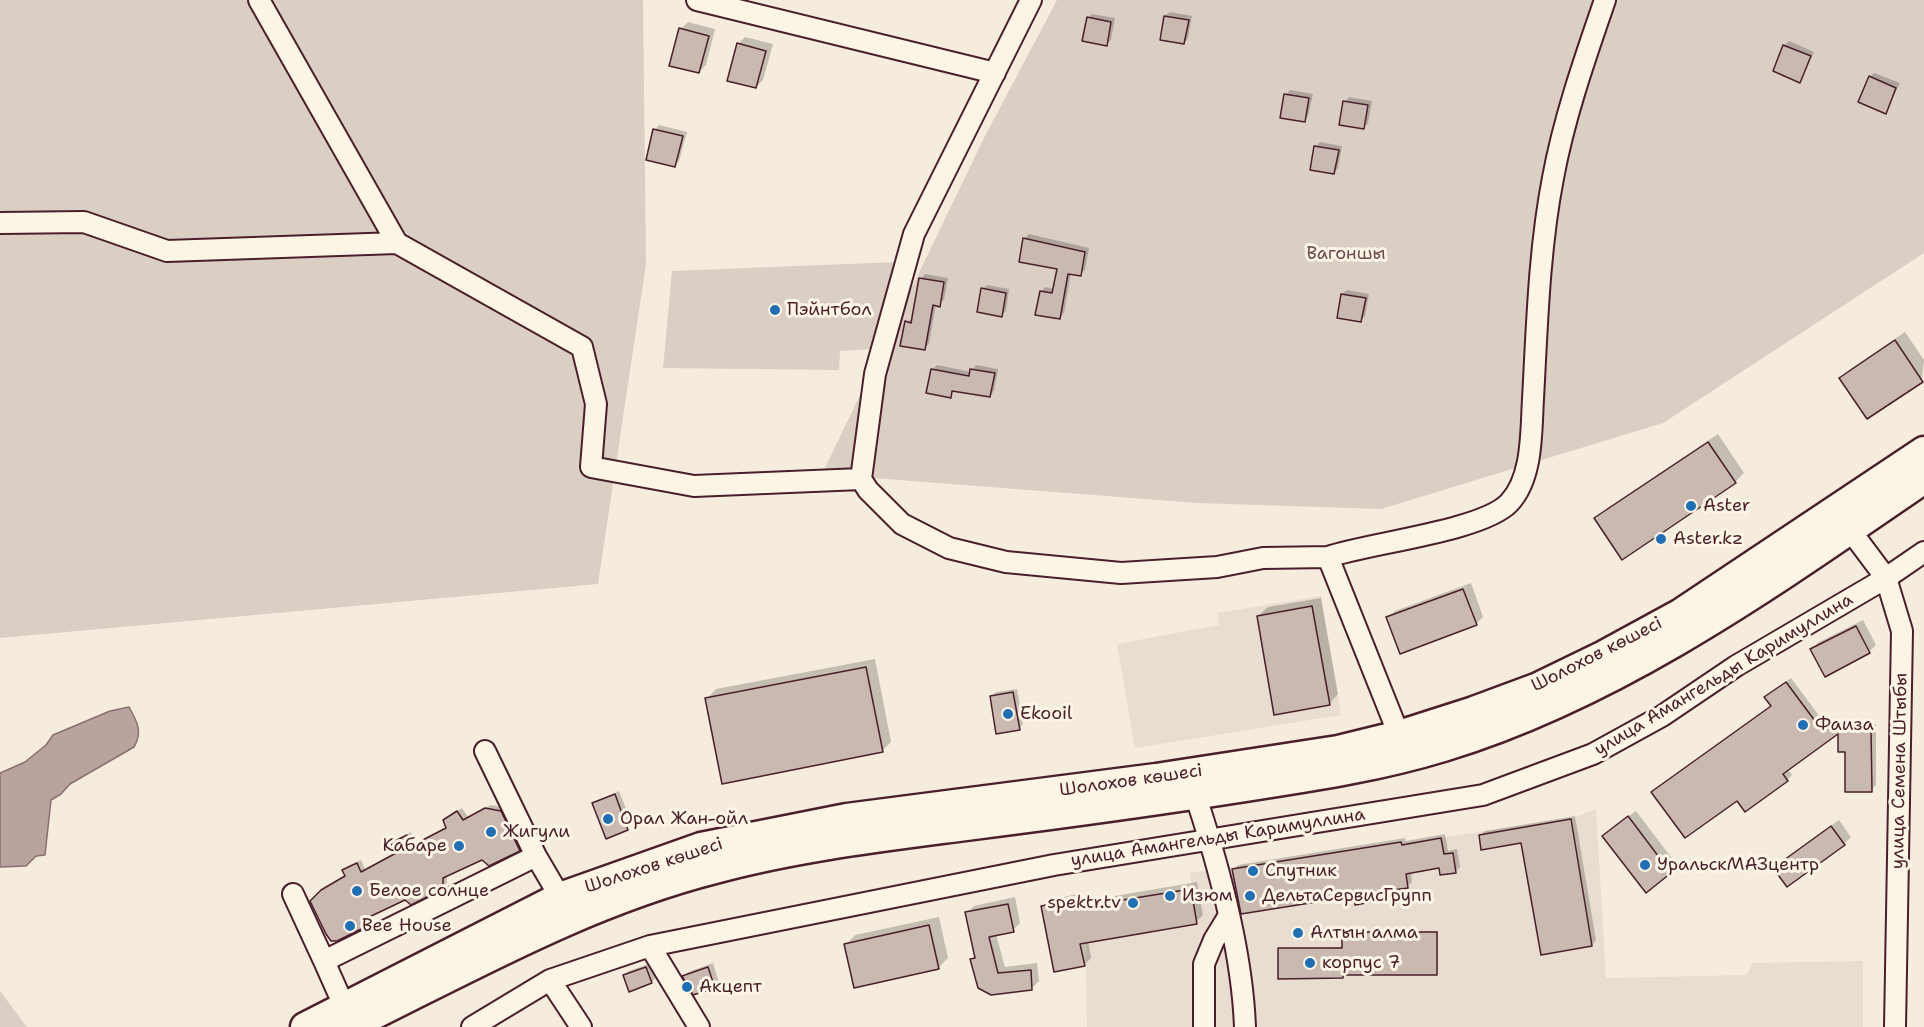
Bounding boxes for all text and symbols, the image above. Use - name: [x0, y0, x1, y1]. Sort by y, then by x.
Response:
- park label: Вагоншы: [1306, 243, 1386, 265]
- place label: Пэйнтбол: [787, 299, 871, 321]
- marker: Пэйнтбол: [768, 303, 782, 317]
- place label: Aster: [1703, 495, 1750, 517]
- marker: Aster: [1684, 499, 1698, 513]
- place label: Aster.kz: [1673, 528, 1743, 550]
- marker: Aster.kz: [1654, 532, 1668, 546]
- street label: улица Амангельды Каримуллина: [1591, 589, 1857, 761]
- street label: Шолохов көшесі: [1528, 613, 1666, 697]
- street label: улица Семена Штыбы: [1887, 673, 1913, 869]
- place label: Ekooil: [1020, 703, 1072, 725]
- marker: Ekooil: [1001, 707, 1015, 721]
- place label: Фаиза: [1815, 714, 1874, 736]
- marker: Фаиза: [1796, 718, 1810, 732]
- street label: Шолохов көшесі: [1058, 760, 1204, 802]
- street label: улица Амангельды Каримуллина: [1069, 804, 1367, 872]
- place label: Орал Жан-ойл: [620, 808, 748, 830]
- marker: Орал Жан-ойл: [601, 812, 615, 826]
- place label: Жигули: [503, 821, 570, 843]
- marker: Жигули: [484, 825, 498, 839]
- street label: Шолохов көшесі: [582, 833, 726, 899]
- place label: Кабаре: [382, 835, 447, 857]
- marker: Кабаре: [452, 839, 466, 853]
- place label: УральскМАЗцентр: [1657, 854, 1819, 876]
- marker: УральскМАЗцентр: [1638, 858, 1652, 872]
- place label: Спутник: [1265, 860, 1337, 882]
- marker: Спутник: [1246, 864, 1260, 878]
- place label: Белое солнце: [369, 880, 489, 902]
- marker: Белое солнце: [350, 884, 364, 898]
- place label: Изюм: [1182, 885, 1233, 907]
- place label: ДельтаСервисГрупп: [1262, 885, 1432, 907]
- marker: Изюм: [1163, 889, 1177, 903]
- marker: ДельтаСервисГрупп: [1243, 889, 1257, 903]
- place label: spektr.tv: [1047, 892, 1121, 914]
- marker: spektr.tv: [1126, 896, 1140, 910]
- place label: Bee House: [362, 915, 452, 937]
- marker: Bee House: [343, 919, 357, 933]
- place label: Алтын алма: [1310, 922, 1418, 944]
- marker: Алтын алма: [1291, 926, 1305, 940]
- place label: корпус 7: [1322, 952, 1400, 974]
- marker: корпус 7: [1303, 956, 1317, 970]
- place label: Акцепт: [699, 976, 762, 998]
- marker: Акцепт: [680, 980, 694, 994]

